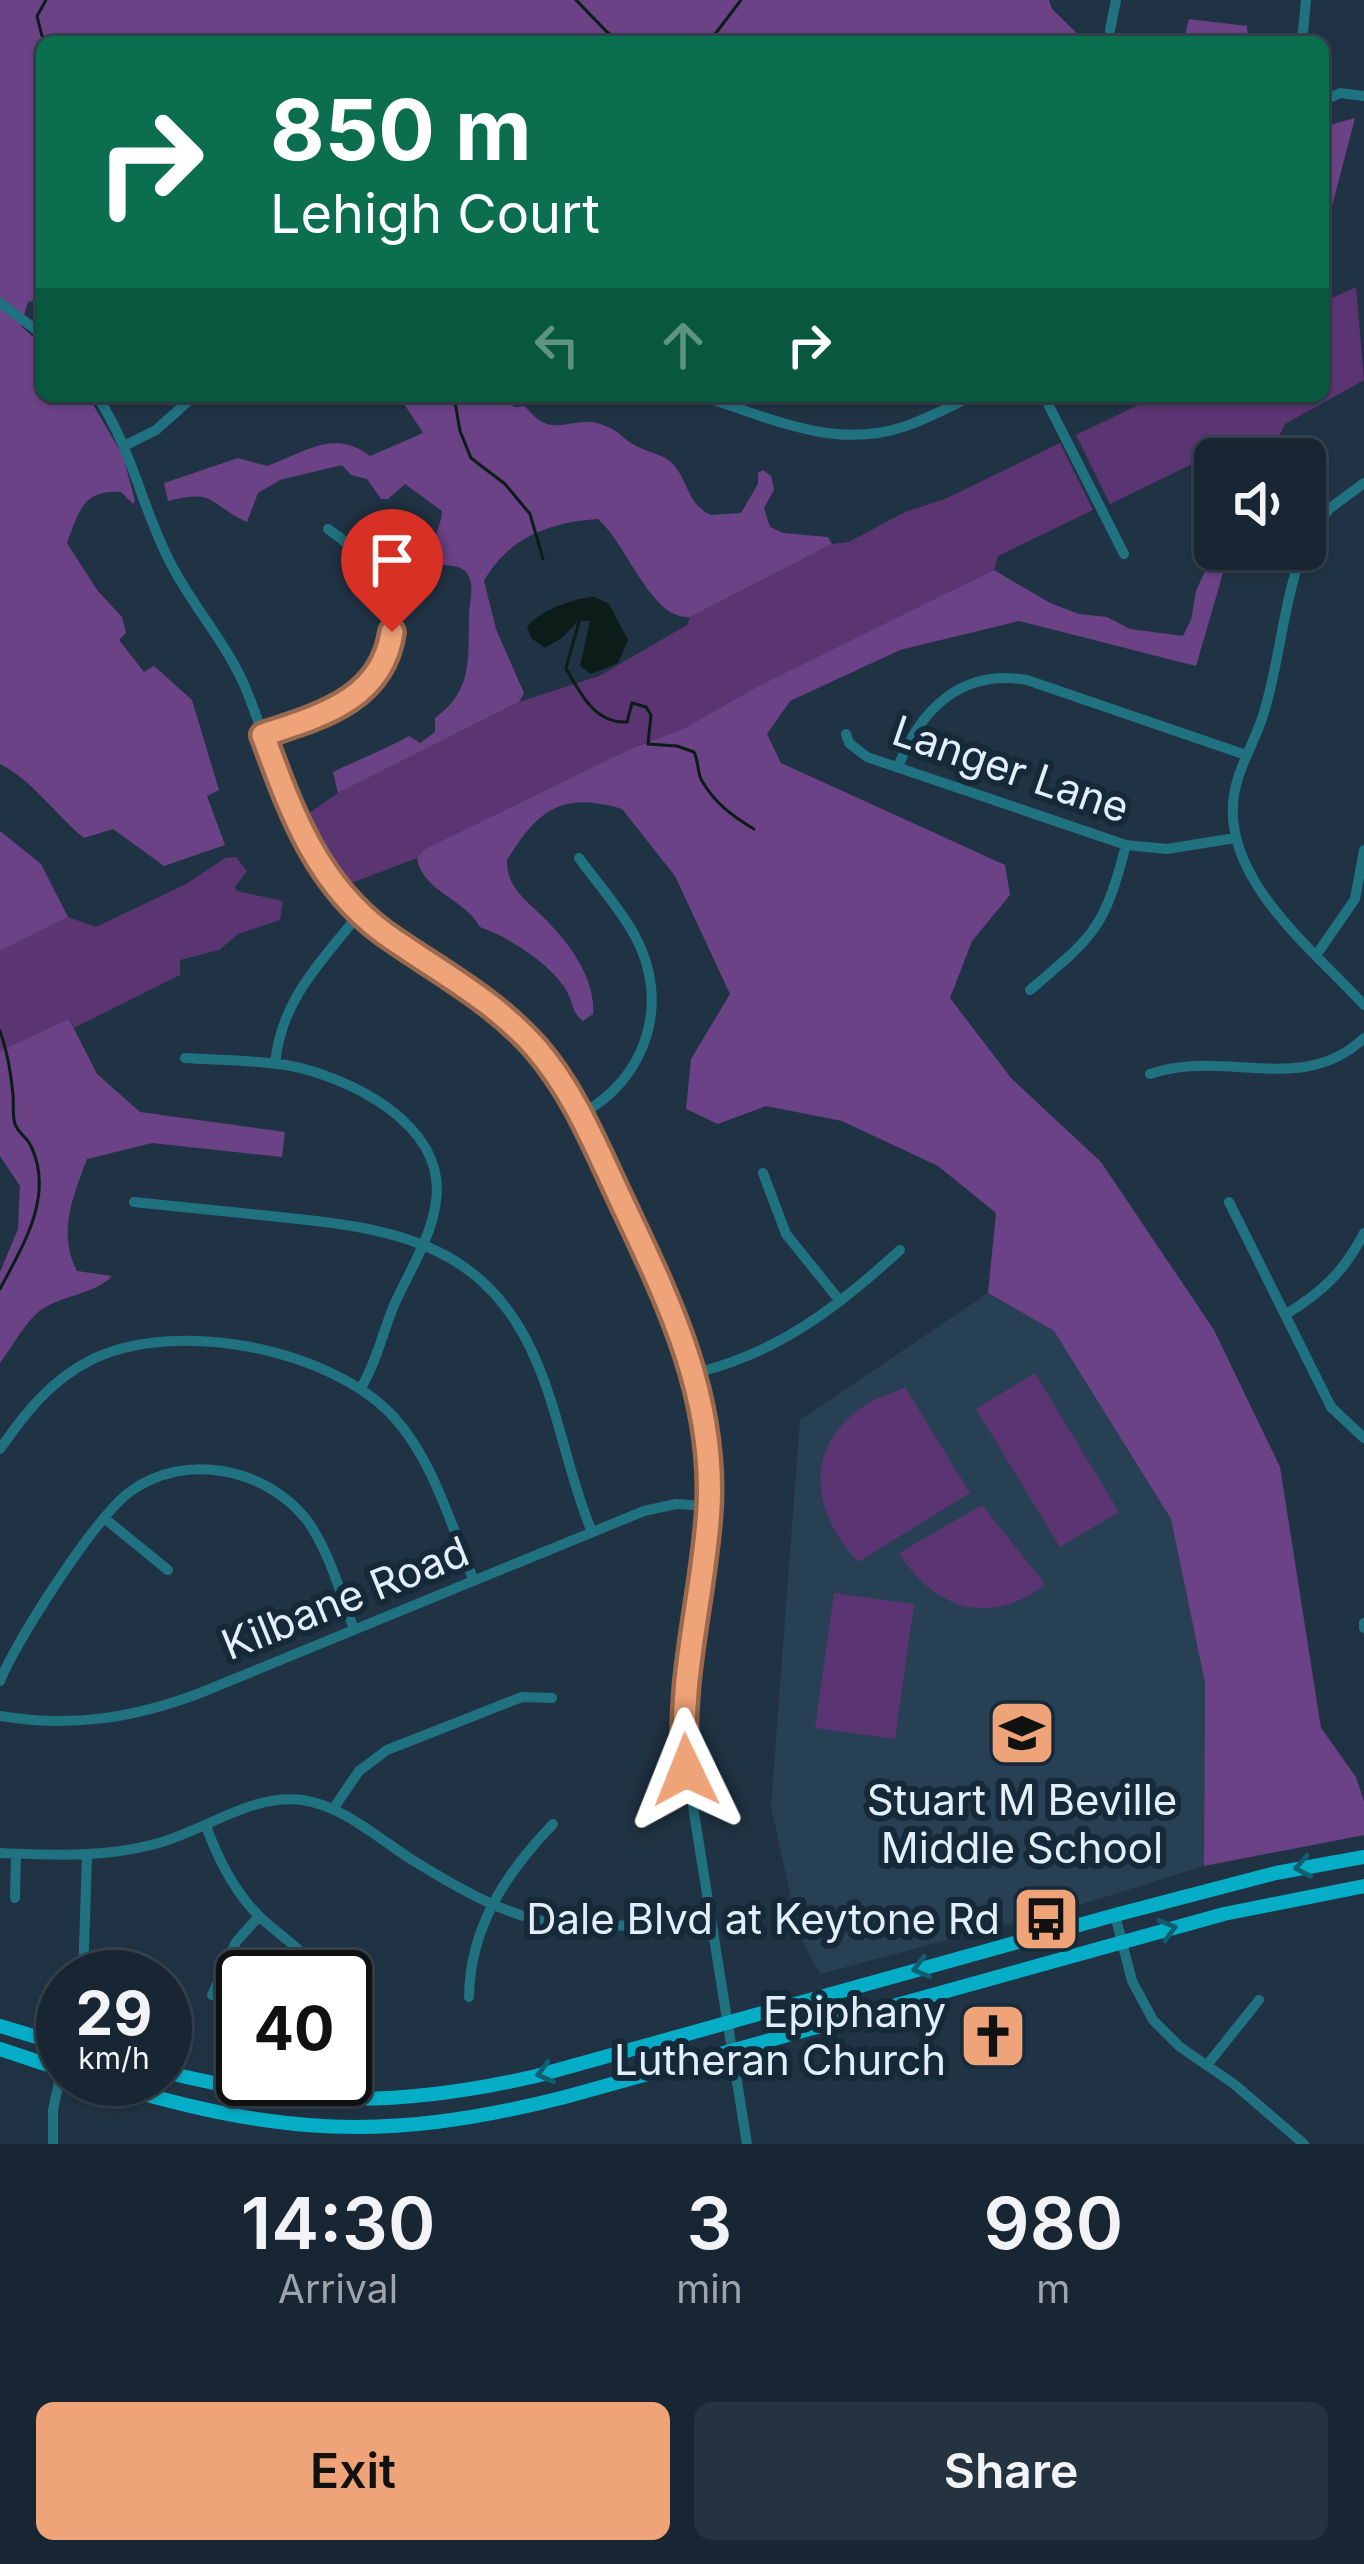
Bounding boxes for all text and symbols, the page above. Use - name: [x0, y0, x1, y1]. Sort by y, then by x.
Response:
- text: 850 m: [270, 79, 532, 180]
- icon: right: [72, 84, 228, 240]
- text: Lehigh Court: [270, 181, 600, 246]
- icon: left: [524, 312, 590, 378]
- icon: ahead: [650, 312, 716, 378]
- icon: right: [776, 312, 842, 378]
- map controls: [1194, 438, 1326, 570]
- button: sound: [1194, 438, 1326, 570]
- pin: [341, 509, 443, 632]
- icon: arrive: [359, 527, 425, 593]
- street label: Langer Lane: [886, 704, 1136, 833]
- street label: Kilbane Road: [214, 1525, 476, 1670]
- school or university icon: Stuart M Beville Middle School: [987, 1698, 1057, 1768]
- position arrow: [623, 1707, 749, 1833]
- place label: Stuart M Beville Middle School: [867, 1774, 1177, 1873]
- one-way arrow: [1294, 1854, 1314, 1879]
- bus stop icon: Dale Blvd at Keytone Rd: [1011, 1884, 1081, 1954]
- place label: Dale Blvd at Keytone Rd: [526, 1893, 1000, 1944]
- one-way arrow: [1157, 1919, 1178, 1944]
- speed limit sign: 40: [216, 1950, 372, 2106]
- one-way arrow: [911, 1954, 932, 1979]
- text: 29: [76, 1977, 152, 2049]
- place label: Epiphany Lutheran Church: [614, 1986, 946, 2085]
- church icon: Epiphany Lutheran Church: [958, 2001, 1028, 2071]
- text: km/h: [78, 2040, 150, 2076]
- one-way arrow: [536, 2058, 556, 2083]
- text: 14:30: [241, 2179, 435, 2266]
- text: 3: [687, 2179, 732, 2266]
- text: 980: [984, 2179, 1123, 2266]
- text: Arrival: [278, 2265, 398, 2312]
- text: min: [676, 2265, 743, 2312]
- text: m: [1036, 2265, 1070, 2312]
- button: Exit: [36, 2402, 670, 2540]
- button: Share: [694, 2402, 1328, 2540]

